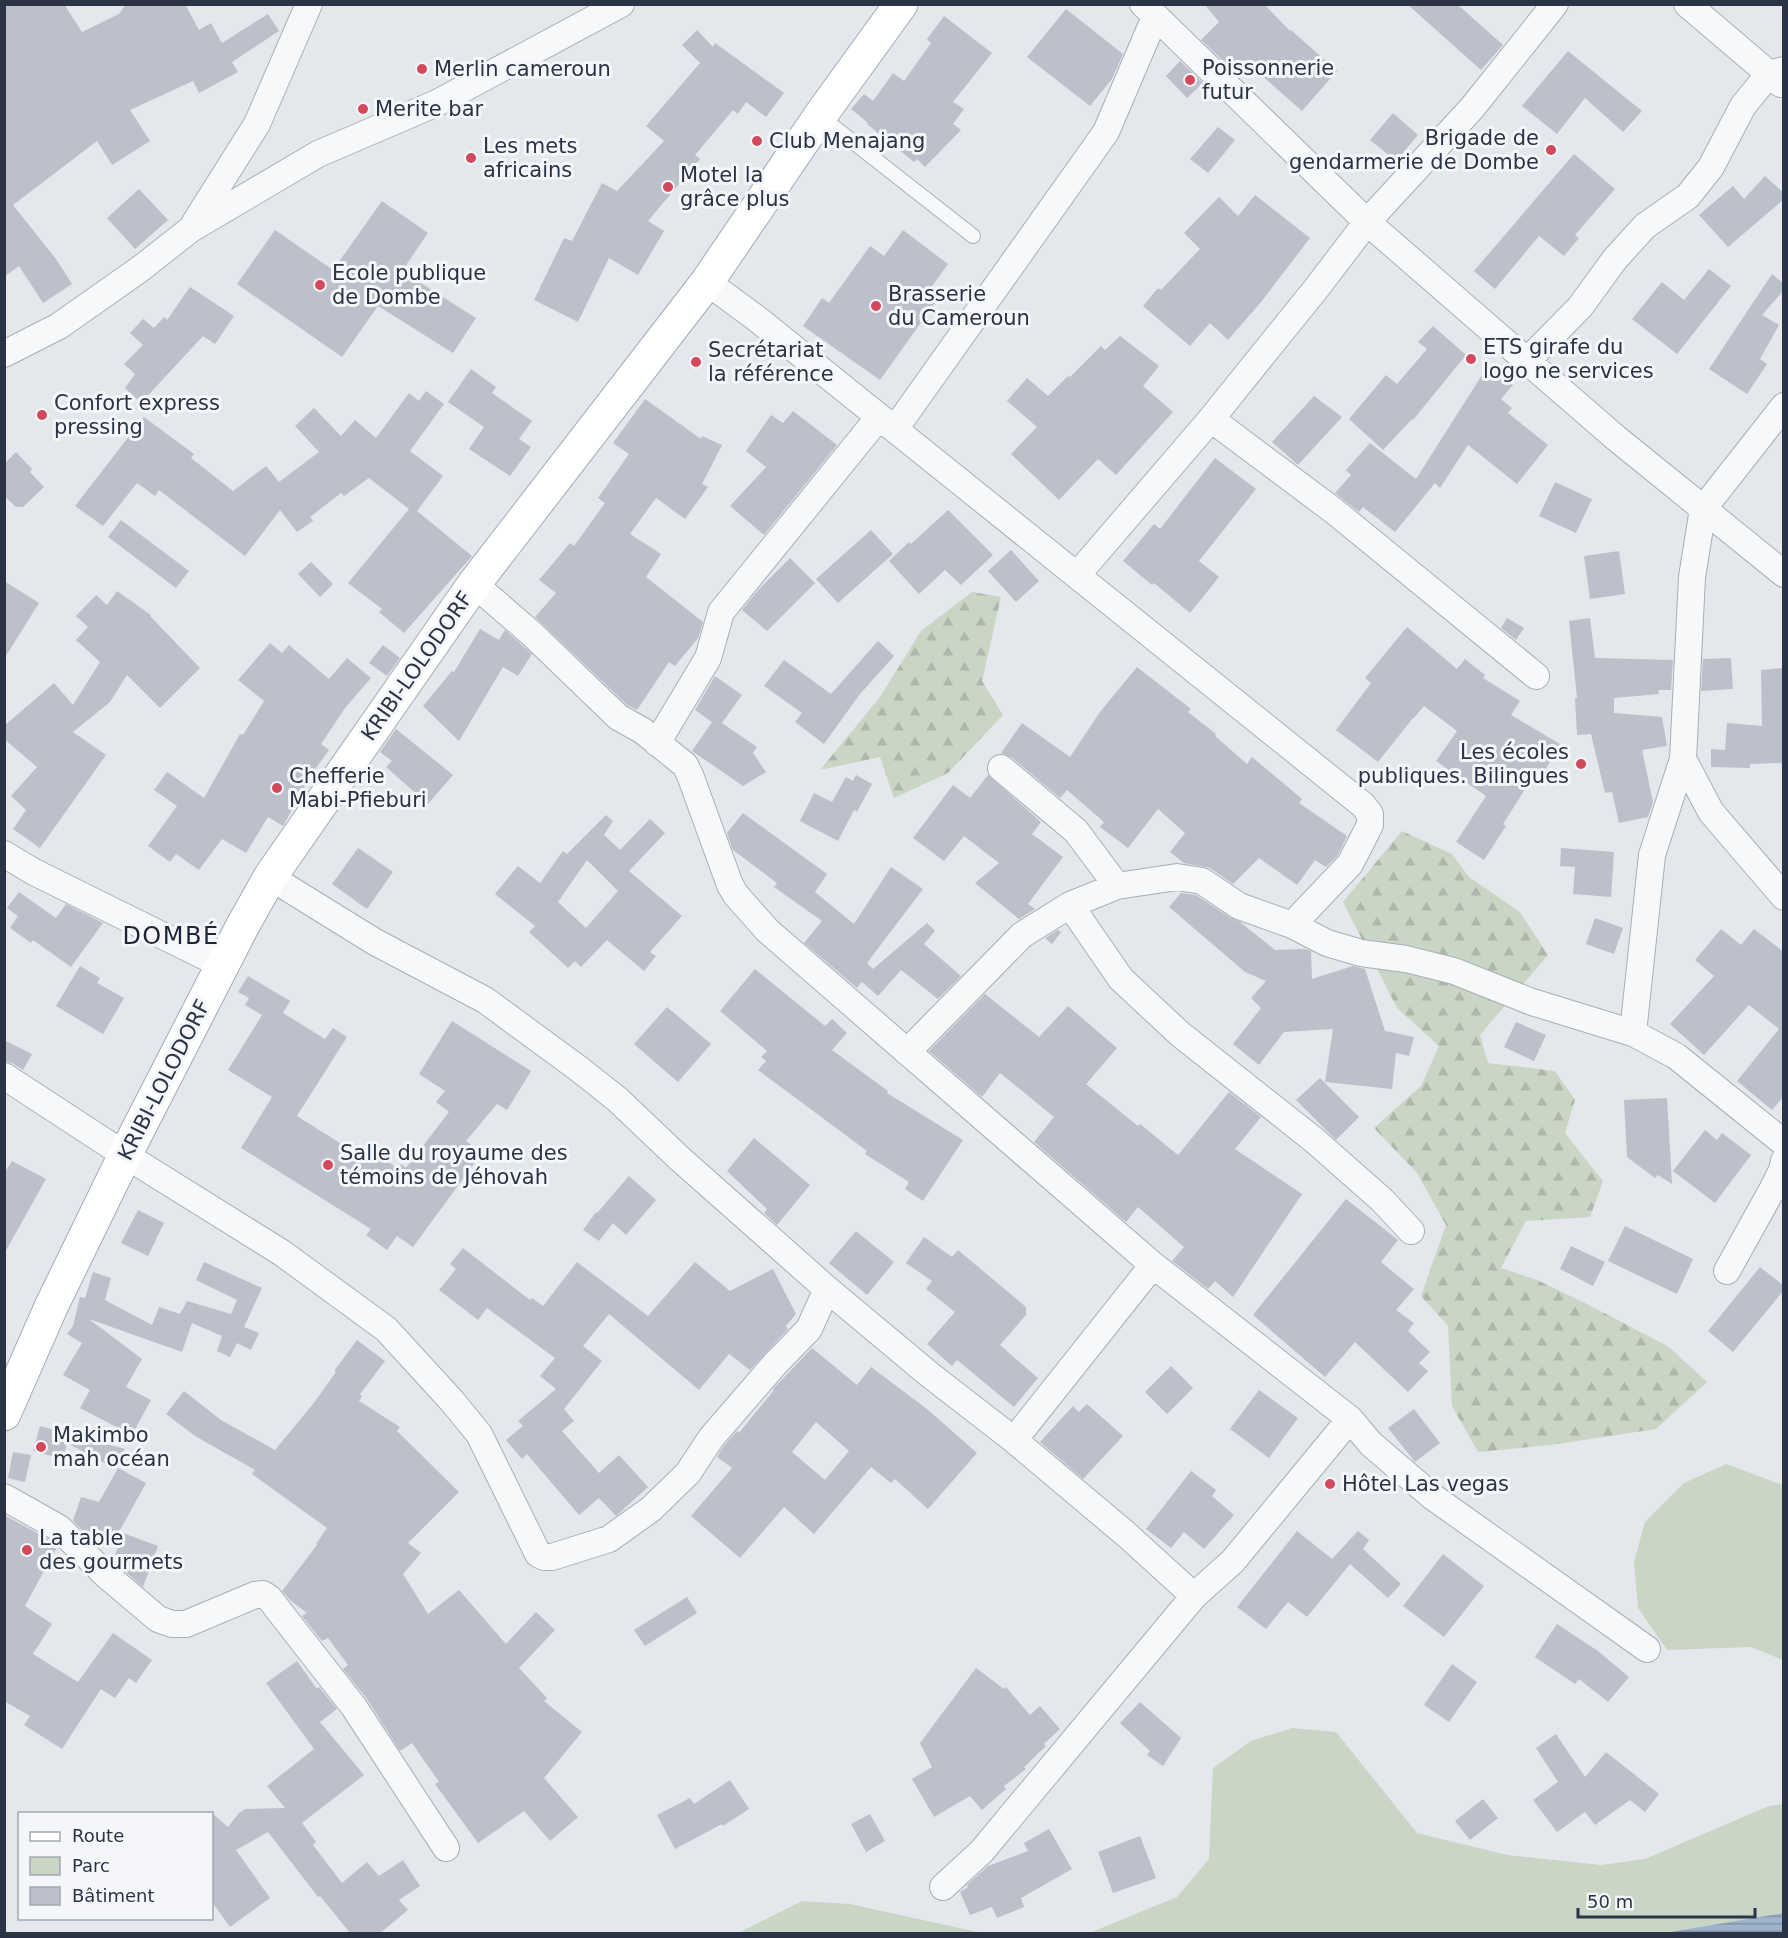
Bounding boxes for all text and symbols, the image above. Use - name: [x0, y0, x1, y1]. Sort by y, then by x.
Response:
- place label: Poissonnerie futur: [1202, 56, 1334, 104]
- place label: Merlin cameroun: [434, 57, 611, 81]
- marker: Merlin cameroun: [415, 62, 429, 76]
- marker: Poissonnerie futur: [1183, 73, 1197, 87]
- place label: Merite bar: [375, 97, 484, 121]
- marker: Merite bar: [356, 102, 370, 116]
- place label: Brigade de gendarmerie de Dombe: [1289, 126, 1539, 174]
- place label: Club Menajang: [769, 129, 925, 153]
- place label: Les mets africains: [483, 134, 577, 182]
- marker: Club Menajang: [750, 134, 764, 148]
- marker: Brigade de gendarmerie de Dombe: [1544, 143, 1558, 157]
- marker: Les mets africains: [464, 151, 478, 165]
- place label: Motel la grâce plus: [680, 163, 789, 211]
- marker: Motel la grâce plus: [661, 180, 675, 194]
- place label: Ecole publique de Dombe: [332, 261, 486, 309]
- marker: Ecole publique de Dombe: [313, 278, 327, 292]
- place label: Brasserie du Cameroun: [888, 282, 1030, 330]
- marker: Brasserie du Cameroun: [869, 299, 883, 313]
- place label: ETS girafe du logo ne services: [1483, 335, 1654, 383]
- place label: Secrétariat la référence: [708, 338, 834, 386]
- marker: ETS girafe du logo ne services: [1464, 352, 1478, 366]
- marker: Secrétariat la référence: [689, 355, 703, 369]
- place label: Confort express pressing: [54, 391, 220, 439]
- marker: Confort express pressing: [35, 408, 49, 422]
- street label: KRIBI-LOLODORF: [356, 587, 478, 745]
- place label: Les écoles publiques. Bilingues: [1358, 740, 1569, 788]
- marker: Les écoles publiques. Bilingues: [1574, 757, 1588, 771]
- place label: Chefferie Mabi-Pfieburi: [289, 764, 427, 812]
- marker: Chefferie Mabi-Pfieburi: [270, 781, 284, 795]
- district label: DOMBÉ: [122, 921, 220, 950]
- street label: KRIBI-LOLODORF: [113, 996, 215, 1164]
- place label: Salle du royaume des témoins de Jéhovah: [340, 1141, 568, 1189]
- marker: Salle du royaume des témoins de Jéhovah: [321, 1158, 335, 1172]
- place label: Makimbo mah océan: [53, 1423, 170, 1471]
- marker: Makimbo mah océan: [34, 1440, 48, 1454]
- place label: Hôtel Las vegas: [1342, 1472, 1509, 1496]
- marker: Hôtel Las vegas: [1323, 1477, 1337, 1491]
- place label: La table des gourmets: [39, 1526, 183, 1574]
- marker: La table des gourmets: [20, 1543, 34, 1557]
- legend: [18, 1812, 213, 1920]
- text: Route: [72, 1825, 124, 1846]
- text: Parc: [72, 1855, 110, 1876]
- scale bar: [1578, 1881, 1755, 1919]
- text: Bâtiment: [72, 1885, 155, 1906]
- text: 50 m: [1587, 1891, 1633, 1912]

